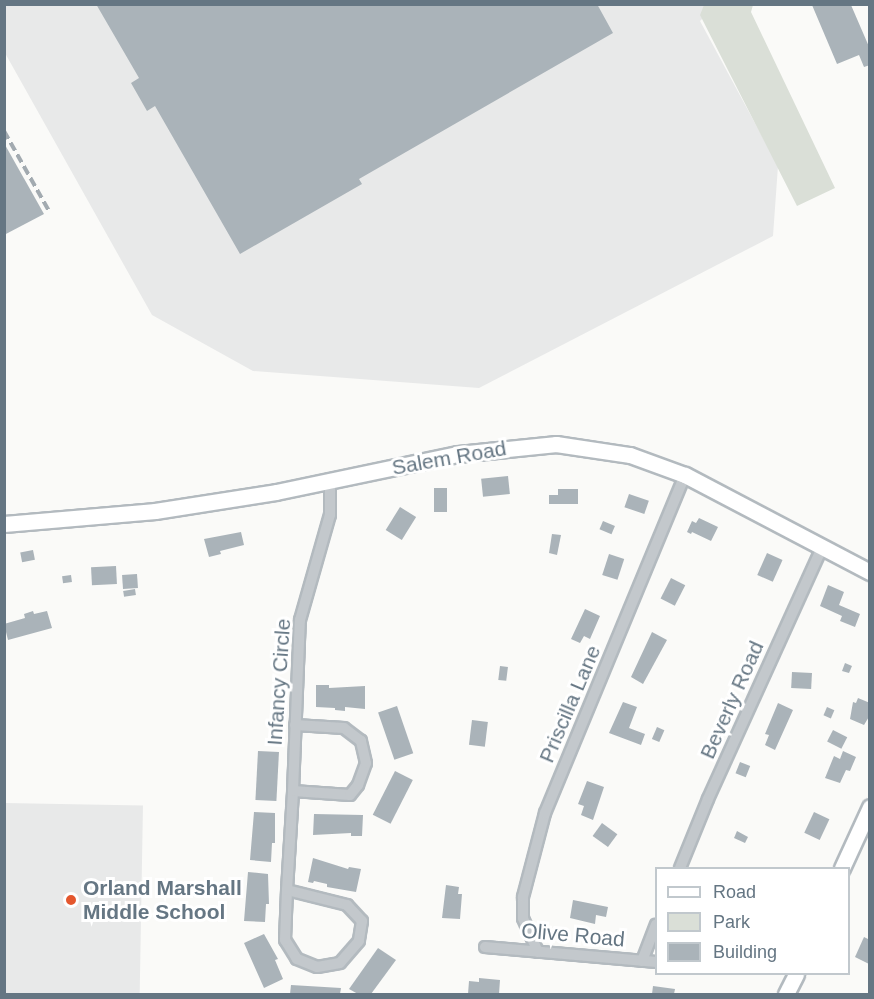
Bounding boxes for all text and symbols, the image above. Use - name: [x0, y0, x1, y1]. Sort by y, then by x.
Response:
- street label: Salem Road: [390, 436, 508, 480]
- street label: Infancy Circle: [262, 618, 296, 746]
- street label: Beverly Road: [695, 637, 769, 763]
- street label: Priscilla Lane: [534, 642, 606, 766]
- legend: [655, 867, 850, 975]
- place label: Orland Marshall Middle School: [83, 875, 242, 925]
- text: Road: [713, 882, 756, 902]
- marker: Orland Marshall Middle School: [64, 893, 78, 907]
- text: Park: [713, 912, 750, 932]
- street label: Olive Road: [520, 918, 626, 952]
- text: Building: [713, 942, 777, 962]

